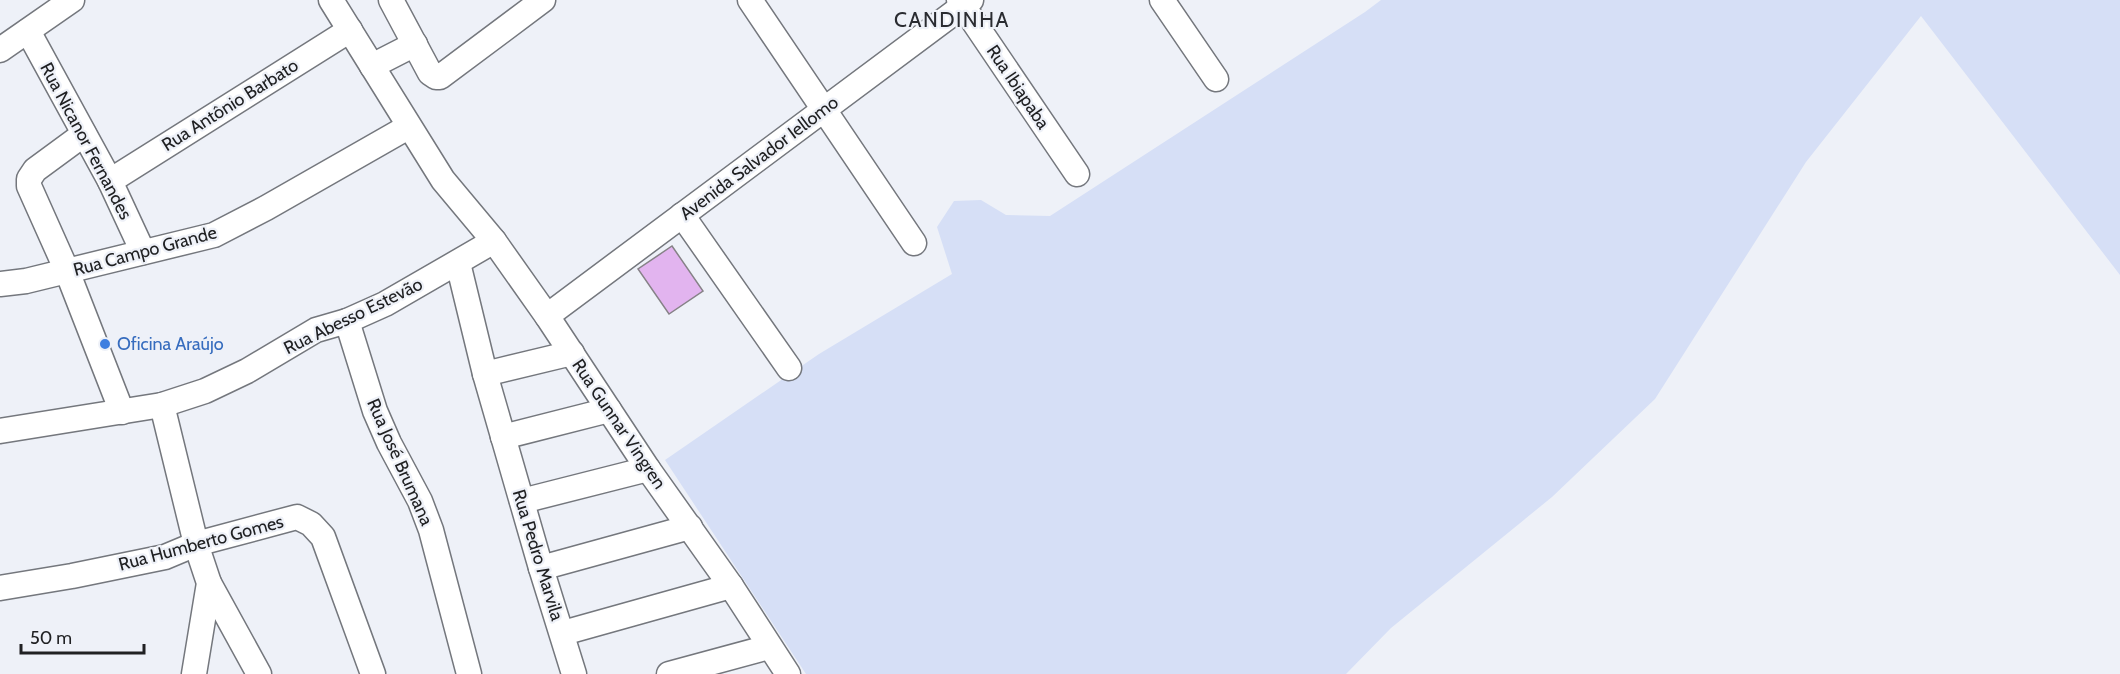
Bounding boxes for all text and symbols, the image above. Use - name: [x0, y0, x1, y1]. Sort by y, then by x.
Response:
- district label: CANDINHA: [894, 7, 1010, 32]
- street label: Rua Ibiapaba: [982, 41, 1054, 134]
- street label: Rua Antônio Barbato: [158, 54, 302, 156]
- street label: Rua Nicanor Fernandes: [35, 59, 137, 223]
- street label: Avenida Salvador Iellomo: [675, 91, 843, 225]
- street label: Rua Campo Grande: [71, 221, 219, 281]
- street label: Rua Abesso Estevão: [280, 273, 426, 359]
- place label: Oficina Araújo: [117, 333, 224, 355]
- marker: Oficina Araújo: [98, 337, 112, 351]
- street label: Rua Gunnar Vingren: [567, 355, 671, 493]
- street label: Rua José Brumana: [362, 395, 438, 529]
- street label: Rua Pedro Marvila: [508, 487, 568, 624]
- street label: Rua Humberto Gomes: [116, 510, 286, 576]
- scale bar: [21, 617, 144, 655]
- text: 50 m: [30, 627, 72, 649]

